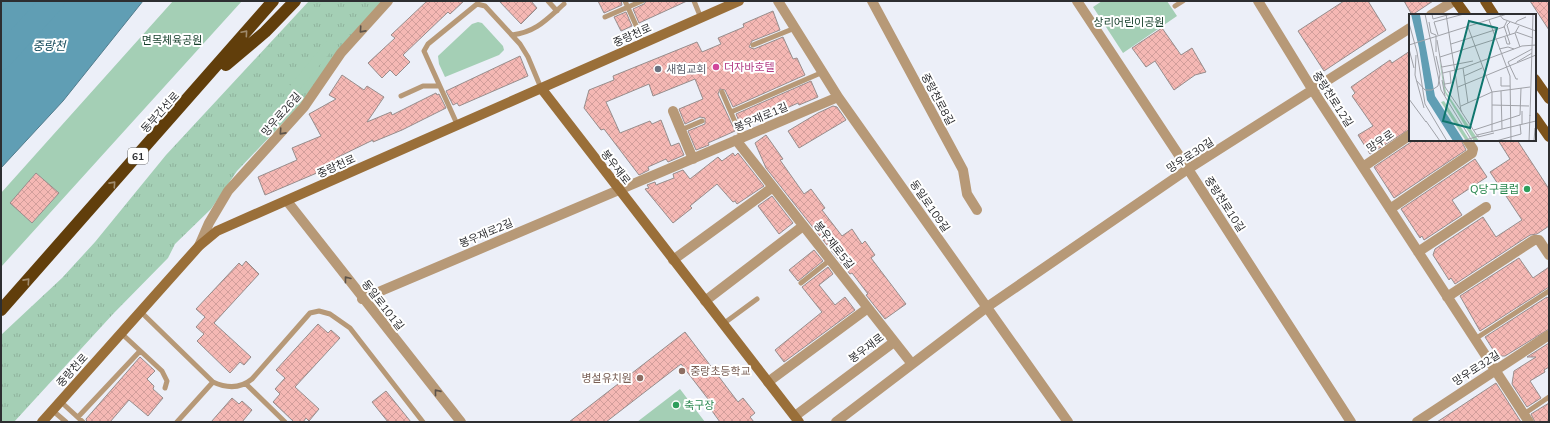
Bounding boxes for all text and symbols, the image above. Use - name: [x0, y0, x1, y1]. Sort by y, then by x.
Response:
- inset map: [1409, 14, 1536, 141]
- park label: 상리어린이공원: [1094, 15, 1164, 29]
- street label: 중랑천로: [611, 20, 653, 50]
- one-way arrow: [359, 25, 366, 33]
- one-way arrow: [241, 31, 248, 38]
- park label: 면목체육공원: [142, 33, 202, 47]
- water label: 중랑천: [32, 38, 68, 53]
- place label: 더자바호텔: [724, 60, 775, 74]
- place label: 새힘교회: [666, 62, 706, 76]
- marker: 더자바호텔: [711, 62, 721, 72]
- marker: 새힘교회: [653, 64, 663, 74]
- street label: 중랑천로12길: [1310, 68, 1356, 130]
- street label: 중랑천로8길: [918, 70, 958, 128]
- street label: 동부간선로: [138, 89, 182, 135]
- street label: 망우로26길: [258, 89, 304, 139]
- street label: 봉우재로1길: [732, 99, 790, 135]
- one-way arrow: [279, 127, 286, 135]
- street label: 망우로: [1363, 127, 1397, 155]
- street label: 망우로30길: [1164, 135, 1216, 175]
- street label: 봉우재로: [598, 147, 634, 187]
- road number: 61: [128, 148, 148, 164]
- street label: 중랑천로: [315, 151, 357, 181]
- street label: 중랑천로10길: [1202, 173, 1248, 235]
- street label: 동일로109길: [907, 177, 953, 235]
- one-way arrow: [108, 181, 115, 188]
- place label: Q당구클럽: [1470, 182, 1519, 196]
- marker: Q당구클럽: [1522, 184, 1532, 194]
- street label: 봉우재로2길: [457, 215, 515, 251]
- street label: 봉우재로5길: [811, 218, 857, 272]
- one-way arrow: [345, 276, 352, 283]
- street label: 동일로101길: [359, 277, 407, 333]
- one-way arrow: [22, 278, 29, 286]
- street label: 봉우재로: [846, 330, 886, 366]
- street label: 망우로32길: [1450, 348, 1502, 388]
- street label: 중랑천로: [53, 350, 91, 390]
- place label: 중랑초등학교: [690, 364, 751, 378]
- marker: 중랑초등학교: [677, 366, 687, 376]
- place label: 병설유치원: [581, 371, 632, 385]
- marker: 병설유치원: [635, 373, 645, 383]
- one-way arrow: [434, 389, 441, 396]
- place label: 축구장: [684, 398, 714, 412]
- marker: 축구장: [671, 400, 681, 410]

